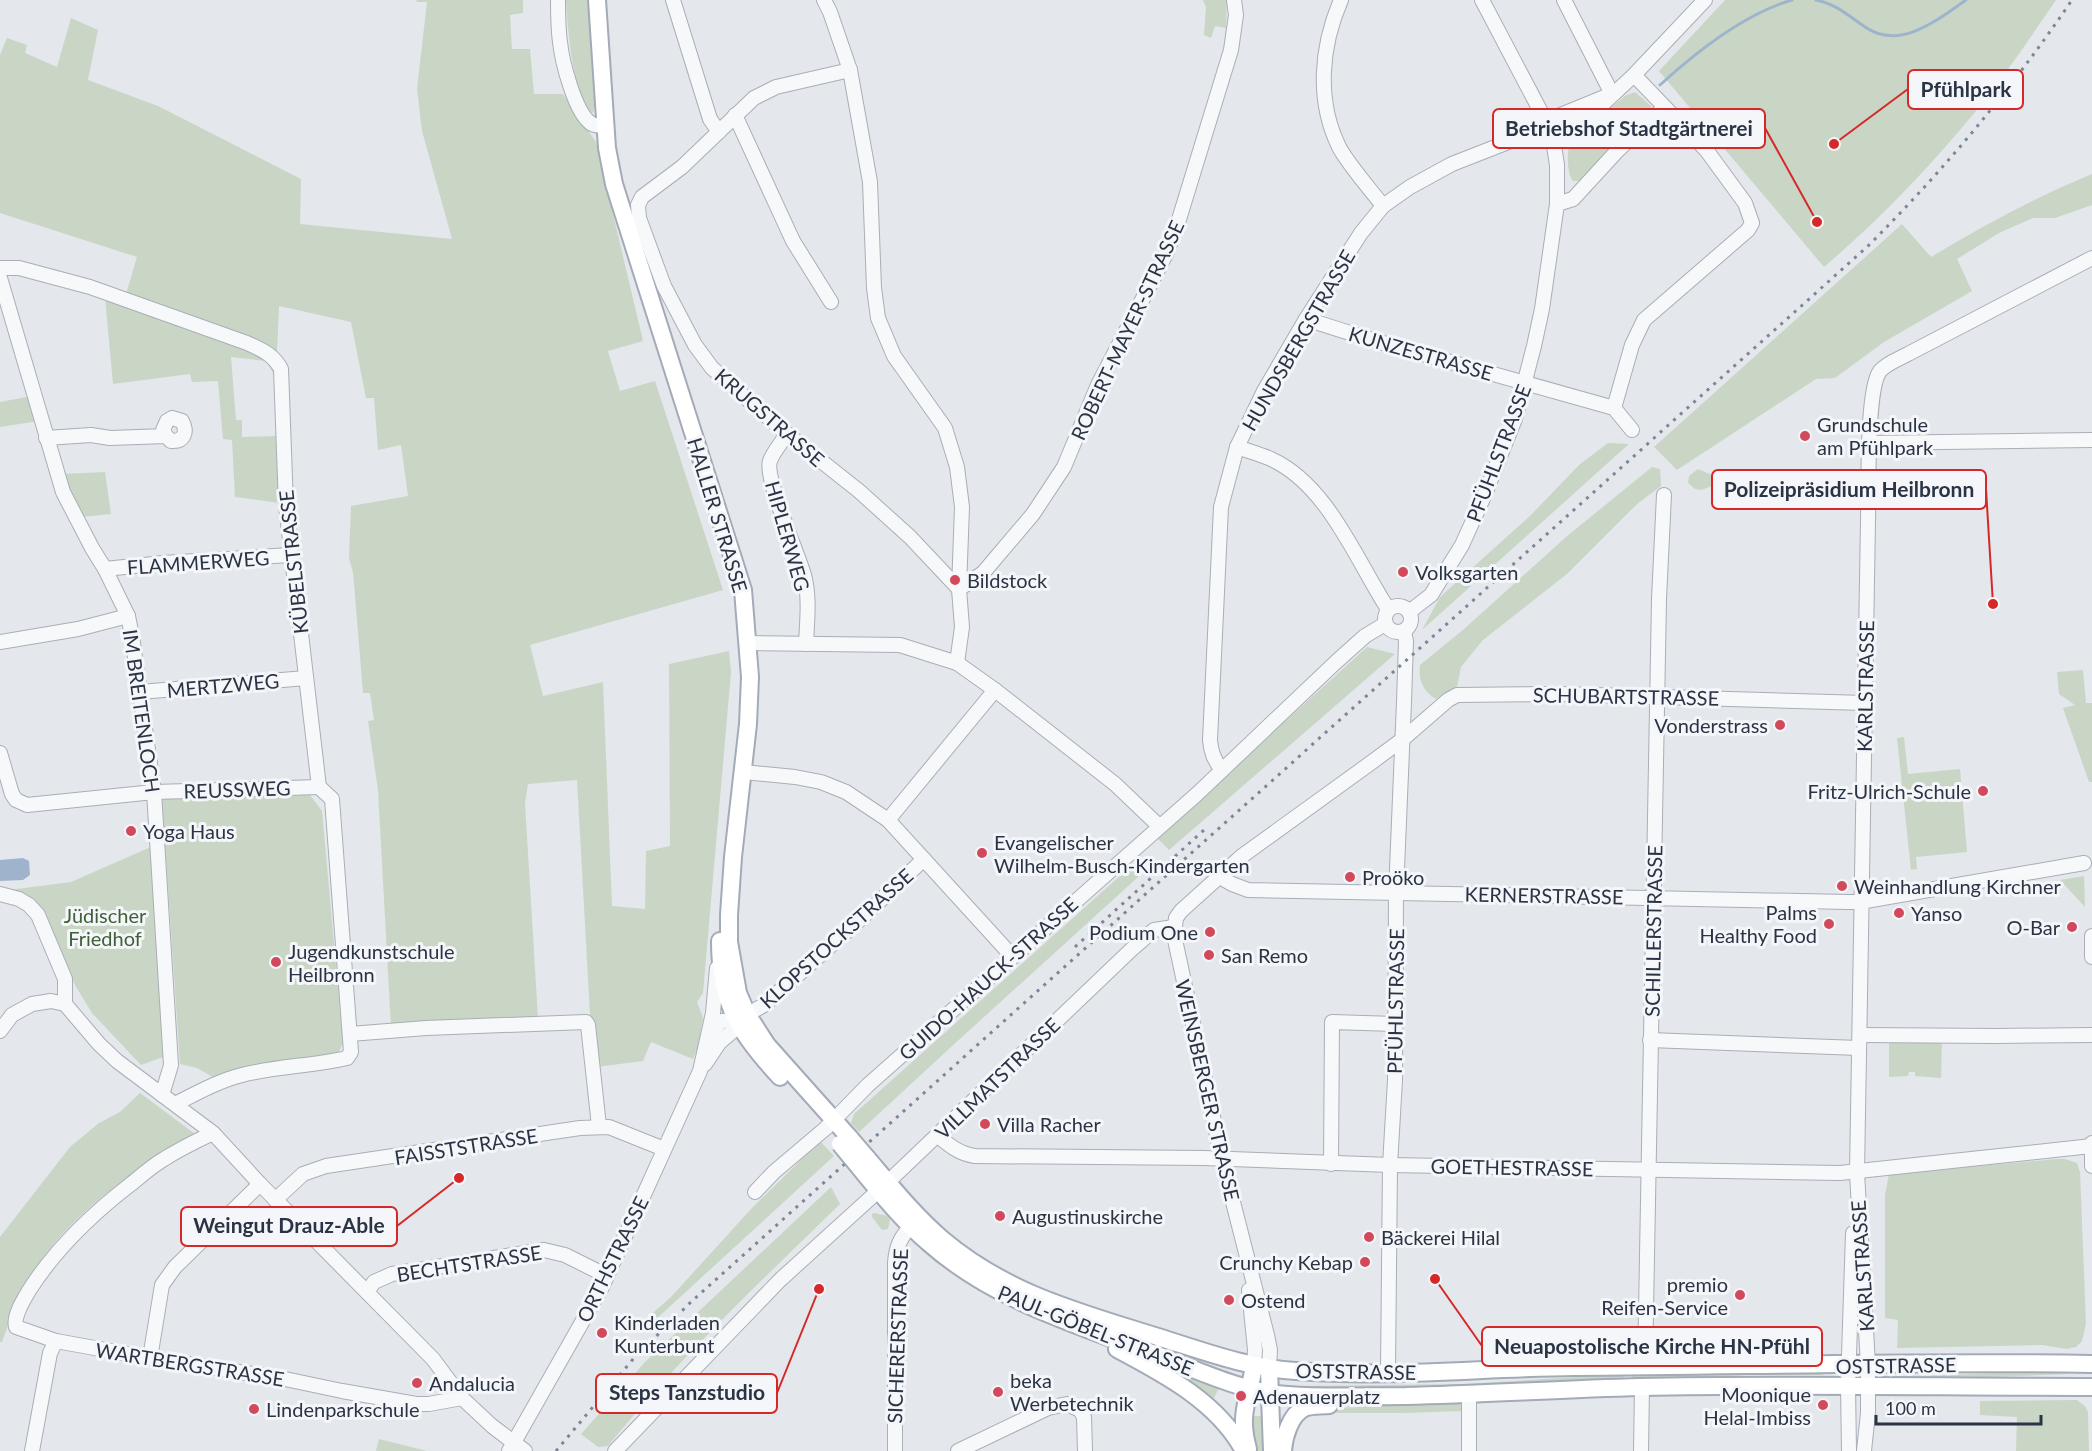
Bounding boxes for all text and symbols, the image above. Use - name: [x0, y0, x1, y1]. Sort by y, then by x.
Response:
- callout: Pfühlpark: [1908, 70, 2023, 109]
- text: Pfühlpark: [1920, 76, 2012, 101]
- callout: Betriebshof Stadtgärtnerei: [1493, 109, 1765, 148]
- text: Betriebshof Stadtgärtnerei: [1505, 115, 1753, 140]
- street label: ROBERT-MAYER-STRASSE: [1065, 216, 1189, 444]
- street label: HUNDSBERGSTRASSE: [1236, 245, 1360, 435]
- street label: KUNZESTRASSE: [1346, 321, 1496, 385]
- street label: KRUGSTRASSE: [710, 363, 830, 471]
- street label: PFÜHLSTRASSE: [1461, 381, 1535, 525]
- place label: Grundschule am Pfühlpark: [1817, 412, 1934, 459]
- marker: Grundschule am Pfühlpark: [1798, 429, 1812, 443]
- street label: HALLER STRASSE: [683, 435, 753, 595]
- callout: Polizeipräsidium Heilbronn: [1712, 470, 1986, 509]
- text: Polizeipräsidium Heilbronn: [1724, 476, 1974, 501]
- street label: HIPLERWEG: [761, 478, 815, 594]
- street label: KÜBELSTRASSE: [274, 489, 312, 635]
- street label: FLAMMERWEG: [126, 545, 270, 579]
- place label: Volksgarten: [1415, 560, 1518, 584]
- marker: Volksgarten: [1396, 565, 1410, 579]
- place label: Bildstock: [967, 568, 1048, 592]
- marker: Bildstock: [948, 573, 962, 587]
- street label: KARLSTRASSE: [1852, 620, 1878, 752]
- street label: IM BREITENLOCH: [119, 628, 165, 794]
- street label: MERTZWEG: [166, 668, 280, 702]
- street label: SCHUBARTSTRASSE: [1533, 682, 1719, 710]
- place label: Vonderstrass: [1654, 713, 1768, 737]
- marker: Vonderstrass: [1773, 718, 1787, 732]
- street label: REUSSWEG: [183, 775, 291, 803]
- place label: Fritz-Ulrich-Schule: [1808, 779, 1971, 803]
- marker: Fritz-Ulrich-Schule: [1976, 784, 1990, 798]
- place label: Yoga Haus: [143, 819, 235, 843]
- marker: Yoga Haus: [124, 824, 138, 838]
- place label: Evangelischer Wilhelm-Busch-Kindergarten: [994, 830, 1250, 877]
- street label: SCHILLERSTRASSE: [1640, 845, 1666, 1017]
- marker: Evangelischer Wilhelm-Busch-Kindergarten: [975, 846, 989, 860]
- street label: KLOPSTOCKSTRASSE: [755, 863, 917, 1013]
- place label: Proöko: [1362, 865, 1424, 889]
- marker: Proöko: [1343, 870, 1357, 884]
- place label: Weinhandlung Kirchner: [1854, 874, 2061, 898]
- marker: Weinhandlung Kirchner: [1835, 879, 1849, 893]
- street label: KERNERSTRASSE: [1464, 882, 1624, 908]
- street label: GUIDO-HAUCK-STRASSE: [894, 891, 1082, 1065]
- place label: Palms Healthy Food: [1699, 900, 1817, 947]
- place label: Yanso: [1911, 901, 1962, 925]
- park label: Jüdischer Friedhof: [64, 903, 147, 950]
- marker: Yanso: [1892, 906, 1906, 920]
- place label: O-Bar: [2007, 915, 2061, 939]
- marker: Palms Healthy Food: [1822, 917, 1836, 931]
- place label: Podium One: [1089, 920, 1198, 944]
- marker: O-Bar: [2065, 920, 2079, 934]
- marker: Podium One: [1203, 925, 1217, 939]
- street label: PFÜHLSTRASSE: [1382, 928, 1408, 1074]
- place label: Jugendkunstschule Heilbronn: [288, 939, 455, 986]
- place label: San Remo: [1221, 943, 1308, 967]
- marker: San Remo: [1202, 948, 1216, 962]
- marker: Jugendkunstschule Heilbronn: [269, 955, 283, 969]
- street label: WEINSBERGER STRASSE: [1171, 977, 1245, 1203]
- street label: VILLMATSTRASSE: [930, 1012, 1064, 1144]
- place label: Villa Racher: [997, 1112, 1101, 1136]
- marker: Villa Racher: [978, 1117, 992, 1131]
- street label: FAISSTSTRASSE: [393, 1123, 539, 1169]
- street label: GOETHESTRASSE: [1430, 1154, 1594, 1180]
- street label: ORTHSTRASSE: [571, 1192, 653, 1326]
- street label: KARLSTRASSE: [1845, 1200, 1879, 1332]
- place label: Augustinuskirche: [1012, 1204, 1163, 1228]
- callout: Weingut Drauz-Able: [181, 1207, 397, 1246]
- marker: Augustinuskirche: [993, 1209, 1007, 1223]
- text: Weingut Drauz-Able: [193, 1212, 385, 1237]
- place label: Bäckerei Hilal: [1381, 1225, 1500, 1249]
- marker: Bäckerei Hilal: [1362, 1230, 1376, 1244]
- street label: BECHTSTRASSE: [395, 1240, 543, 1286]
- street label: SICHERERSTRASSE: [882, 1248, 912, 1424]
- place label: Crunchy Kebap: [1219, 1250, 1353, 1274]
- marker: Crunchy Kebap: [1358, 1255, 1372, 1269]
- place label: premio Reifen-Service: [1601, 1272, 1728, 1319]
- street label: PAUL-GÖBEL-STRASSE: [995, 1280, 1197, 1380]
- place label: Ostend: [1241, 1288, 1306, 1312]
- marker: premio Reifen-Service: [1733, 1288, 1747, 1302]
- marker: Ostend: [1222, 1293, 1236, 1307]
- place label: Kinderladen Kunterbunt: [614, 1310, 720, 1357]
- marker: Kinderladen Kunterbunt: [595, 1326, 609, 1340]
- callout: Neuapostolische Kirche HN-Pfühl: [1482, 1327, 1822, 1366]
- text: Neuapostolische Kirche HN-Pfühl: [1494, 1333, 1810, 1358]
- street label: WARTBERGSTRASSE: [94, 1337, 286, 1391]
- street label: OSTSTRASSE: [1836, 1352, 1956, 1378]
- street label: OSTSTRASSE: [1296, 1358, 1416, 1384]
- place label: beka Werbetechnik: [1010, 1368, 1134, 1415]
- place label: Andalucia: [429, 1371, 515, 1395]
- callout: Steps Tanzstudio: [596, 1374, 777, 1413]
- marker: Andalucia: [410, 1376, 424, 1390]
- text: Steps Tanzstudio: [609, 1379, 765, 1404]
- place label: Moonique Helal-Imbiss: [1703, 1382, 1811, 1429]
- place label: Adenauerplatz: [1253, 1384, 1380, 1408]
- marker: beka Werbetechnik: [991, 1385, 1005, 1399]
- scale bar: [1876, 1388, 2041, 1426]
- marker: Adenauerplatz: [1234, 1389, 1248, 1403]
- place label: Lindenparkschule: [266, 1397, 420, 1421]
- text: 100 m: [1885, 1397, 1936, 1419]
- marker: Moonique Helal-Imbiss: [1816, 1398, 1830, 1412]
- marker: Lindenparkschule: [247, 1402, 261, 1416]

